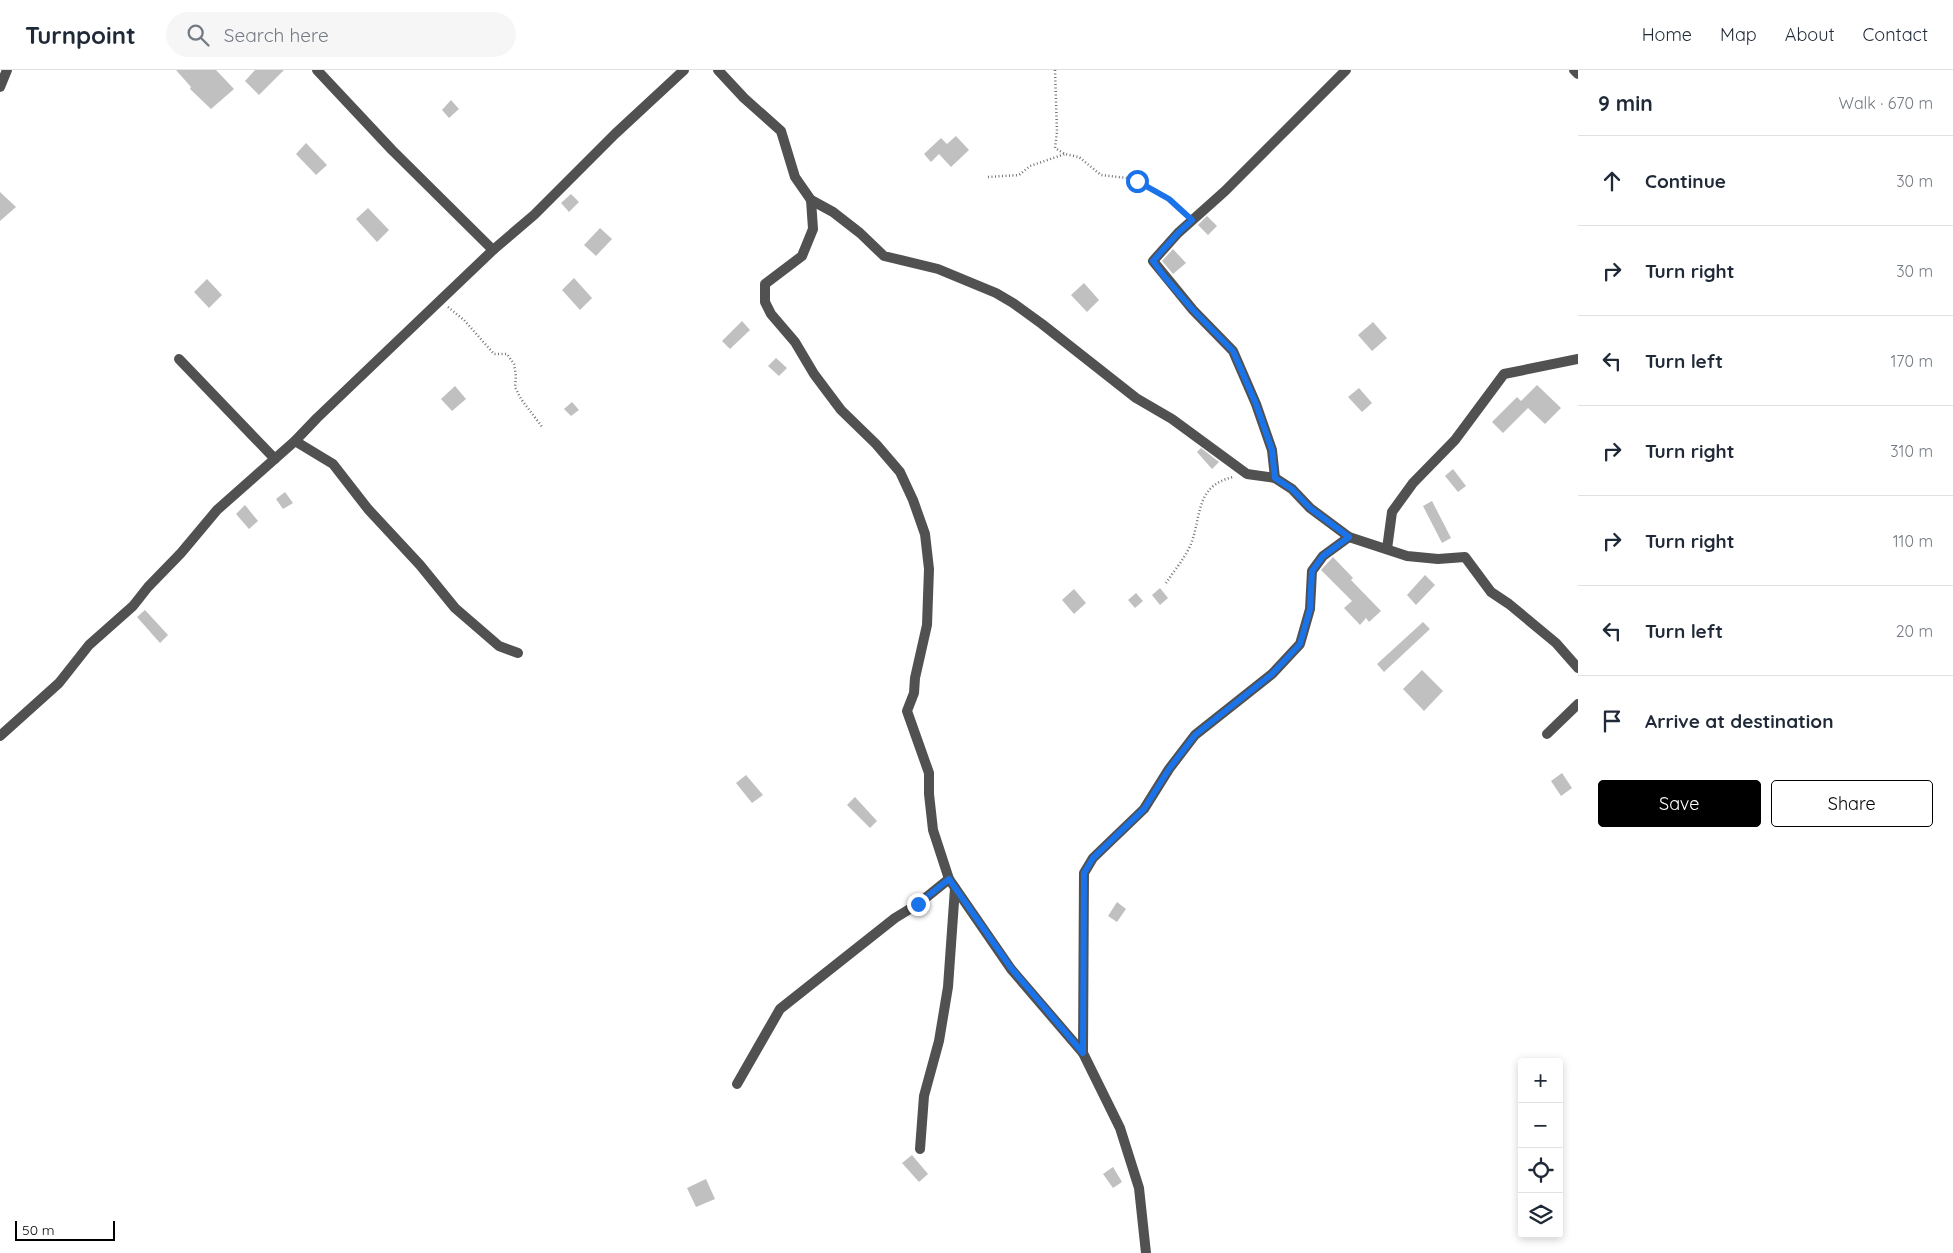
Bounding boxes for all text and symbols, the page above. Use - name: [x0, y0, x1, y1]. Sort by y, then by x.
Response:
- search box: [166, 12, 516, 57]
- text: Turnpoint: [25, 20, 136, 50]
- icon: search: [184, 21, 212, 49]
- text: Search here: [224, 23, 329, 47]
- text: Home: [1642, 23, 1692, 46]
- text: Map: [1720, 23, 1757, 46]
- text: About: [1785, 23, 1835, 46]
- text: Contact: [1863, 23, 1928, 46]
- text: 9 min: [1598, 90, 1653, 116]
- text: Walk · 670 m: [1839, 93, 1933, 113]
- icon: ahead: [1598, 167, 1626, 195]
- text: Continue: [1645, 169, 1726, 193]
- route start: [1126, 170, 1149, 193]
- text: 30 m: [1896, 171, 1933, 191]
- icon: right: [1598, 257, 1626, 285]
- text: Turn right: [1645, 259, 1734, 283]
- text: 30 m: [1896, 261, 1933, 281]
- icon: left: [1598, 347, 1626, 375]
- text: Turn left: [1645, 349, 1723, 373]
- text: 170 m: [1890, 351, 1933, 371]
- icon: right: [1598, 437, 1626, 465]
- text: Turn right: [1645, 439, 1734, 463]
- text: 310 m: [1890, 441, 1933, 461]
- icon: right: [1598, 527, 1626, 555]
- text: Turn right: [1645, 529, 1734, 553]
- text: 110 m: [1893, 531, 1933, 551]
- icon: left: [1598, 617, 1626, 645]
- text: Turn left: [1645, 619, 1723, 643]
- text: 20 m: [1896, 621, 1933, 641]
- icon: arrive: [1598, 707, 1626, 735]
- text: Arrive at destination: [1645, 709, 1834, 733]
- button: Save: [1598, 780, 1761, 827]
- button: Share: [1771, 780, 1933, 827]
- route end: [907, 893, 930, 916]
- map controls: [1518, 1058, 1563, 1238]
- button: +: [1518, 1058, 1563, 1103]
- button: −: [1518, 1103, 1563, 1148]
- button: locate: [1518, 1148, 1563, 1193]
- button: layers: [1518, 1193, 1563, 1238]
- scale bar: [15, 1218, 115, 1241]
- text: 50 m: [22, 1221, 55, 1239]

